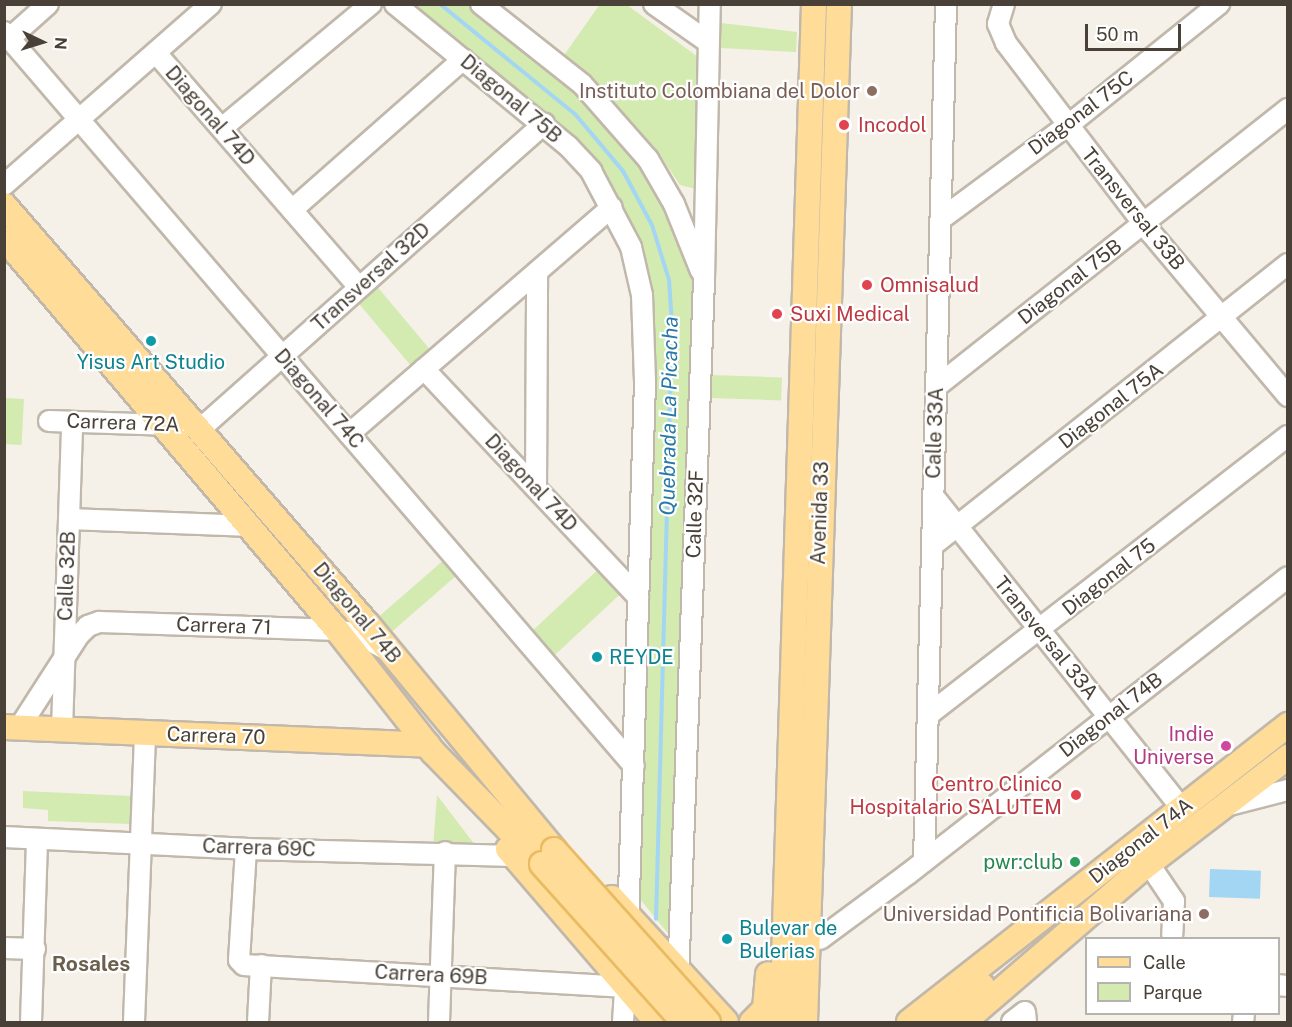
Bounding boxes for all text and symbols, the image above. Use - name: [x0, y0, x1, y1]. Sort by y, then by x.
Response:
- north arrow: [12, 12, 72, 72]
- scale bar: [1088, 12, 1184, 50]
- text: 50 m: [1096, 24, 1139, 45]
- text: N: [51, 36, 70, 50]
- street label: Diagonal 75B: [455, 50, 567, 148]
- street label: Diagonal 74D: [160, 61, 260, 171]
- street label: Diagonal 75C: [1024, 66, 1138, 160]
- place label: Instituto Colombiana del Dolor: [579, 79, 860, 103]
- marker: Instituto Colombiana del Dolor: [865, 84, 879, 98]
- place label: Incodol: [858, 113, 927, 137]
- marker: Incodol: [835, 116, 853, 134]
- street label: Transversal 33B: [1076, 143, 1190, 275]
- street label: Transversal 32D: [307, 218, 435, 336]
- street label: Diagonal 75B: [1013, 234, 1127, 330]
- place label: Omnisalud: [880, 273, 979, 297]
- marker: Omnisalud: [858, 276, 876, 294]
- place label: Suxi Medical: [790, 302, 910, 326]
- marker: Suxi Medical: [768, 305, 786, 323]
- water label: Quebrada La Picacha: [655, 316, 683, 516]
- marker: Yisus Art Studio: [144, 334, 158, 348]
- street label: Diagonal 74C: [269, 344, 369, 454]
- place label: Yisus Art Studio: [77, 350, 225, 374]
- street label: Diagonal 75A: [1054, 358, 1168, 454]
- street label: Calle 33A: [921, 387, 949, 479]
- street label: Carrera 72A: [66, 409, 180, 437]
- street label: Diagonal 74D: [480, 429, 582, 537]
- street label: Avenida 33: [806, 461, 834, 565]
- street label: Calle 32F: [681, 469, 709, 559]
- street label: Calle 32B: [53, 531, 81, 621]
- street label: Diagonal 75: [1058, 533, 1160, 621]
- street label: Diagonal 74B: [308, 558, 406, 668]
- street label: Transversal 33A: [989, 572, 1103, 704]
- street label: Carrera 71: [176, 612, 272, 640]
- place label: REYDE: [609, 645, 674, 669]
- marker: REYDE: [590, 650, 604, 664]
- street label: Diagonal 74B: [1055, 667, 1167, 763]
- street label: Carrera 70: [166, 722, 266, 750]
- place label: Indie Universe: [1133, 722, 1214, 769]
- marker: Indie Universe: [1219, 739, 1233, 753]
- place label: Centro Clinico Hospitalario SALUTEM: [849, 772, 1062, 819]
- marker: Centro Clinico Hospitalario SALUTEM: [1067, 786, 1085, 804]
- street label: Diagonal 74A: [1084, 793, 1198, 889]
- street label: Carrera 69C: [202, 834, 316, 862]
- place label: pwr:club: [983, 850, 1063, 874]
- marker: pwr:club: [1068, 855, 1082, 869]
- place label: Universidad Pontificia Bolivariana: [882, 902, 1192, 926]
- marker: Universidad Pontificia Bolivariana: [1197, 907, 1211, 921]
- place label: Bulevar de Bulerias: [739, 916, 838, 963]
- marker: Bulevar de Bulerias: [720, 932, 734, 946]
- legend: [1085, 937, 1280, 1015]
- district label: Rosales: [52, 951, 130, 977]
- text: Calle: [1143, 952, 1186, 973]
- street label: Carrera 69B: [374, 960, 488, 990]
- text: Parque: [1143, 982, 1203, 1003]

